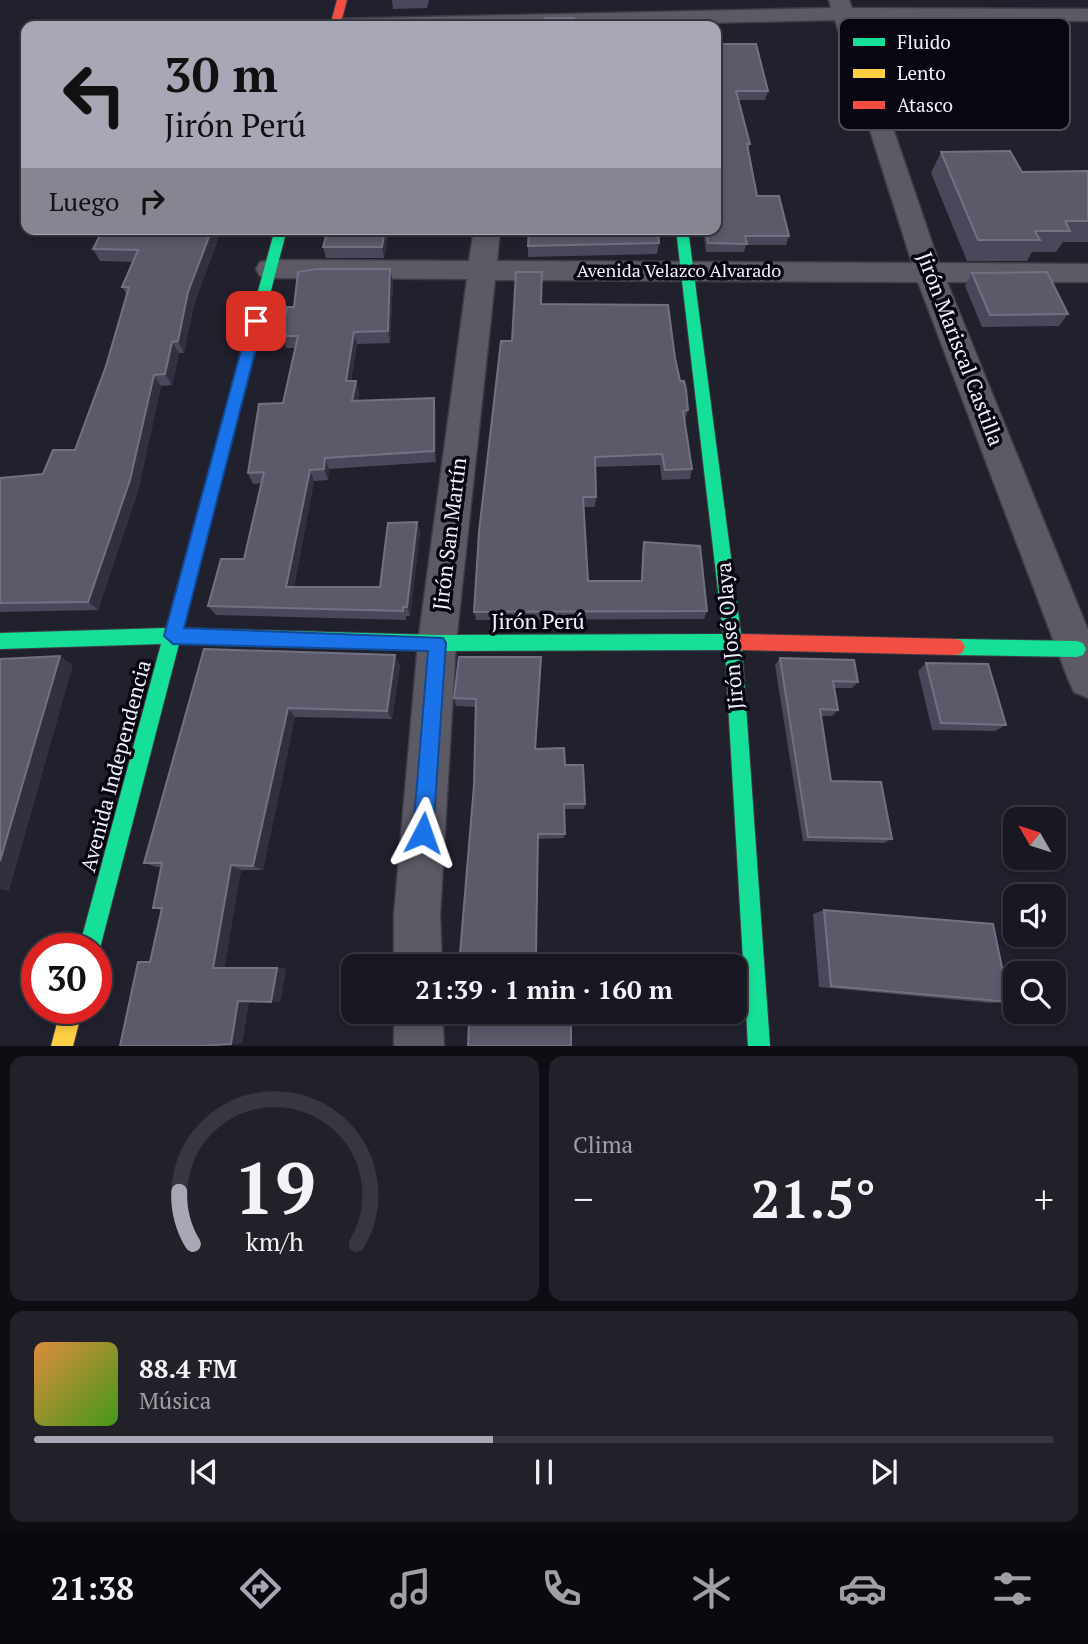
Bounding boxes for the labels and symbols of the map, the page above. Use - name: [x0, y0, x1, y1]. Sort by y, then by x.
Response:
- legend: [839, 18, 1070, 130]
- text: Fluido: [897, 29, 951, 54]
- text: Lento: [897, 60, 946, 85]
- text: Atasco: [897, 92, 953, 117]
- street label: Jirón Mariscal Castilla: [911, 248, 1011, 450]
- street label: Avenida Velazco Alvarado: [577, 258, 781, 282]
- pin: [226, 291, 286, 351]
- street label: Jirón San Martín: [426, 455, 472, 612]
- street label: Jirón José Olaya: [709, 561, 749, 711]
- street label: Jirón Perú: [491, 607, 585, 635]
- street label: Avenida Independencia: [73, 656, 157, 875]
- position arrow: [386, 796, 460, 870]
- north arrow: [1003, 807, 1066, 870]
- speed limit sign: 30: [21, 933, 112, 1024]

